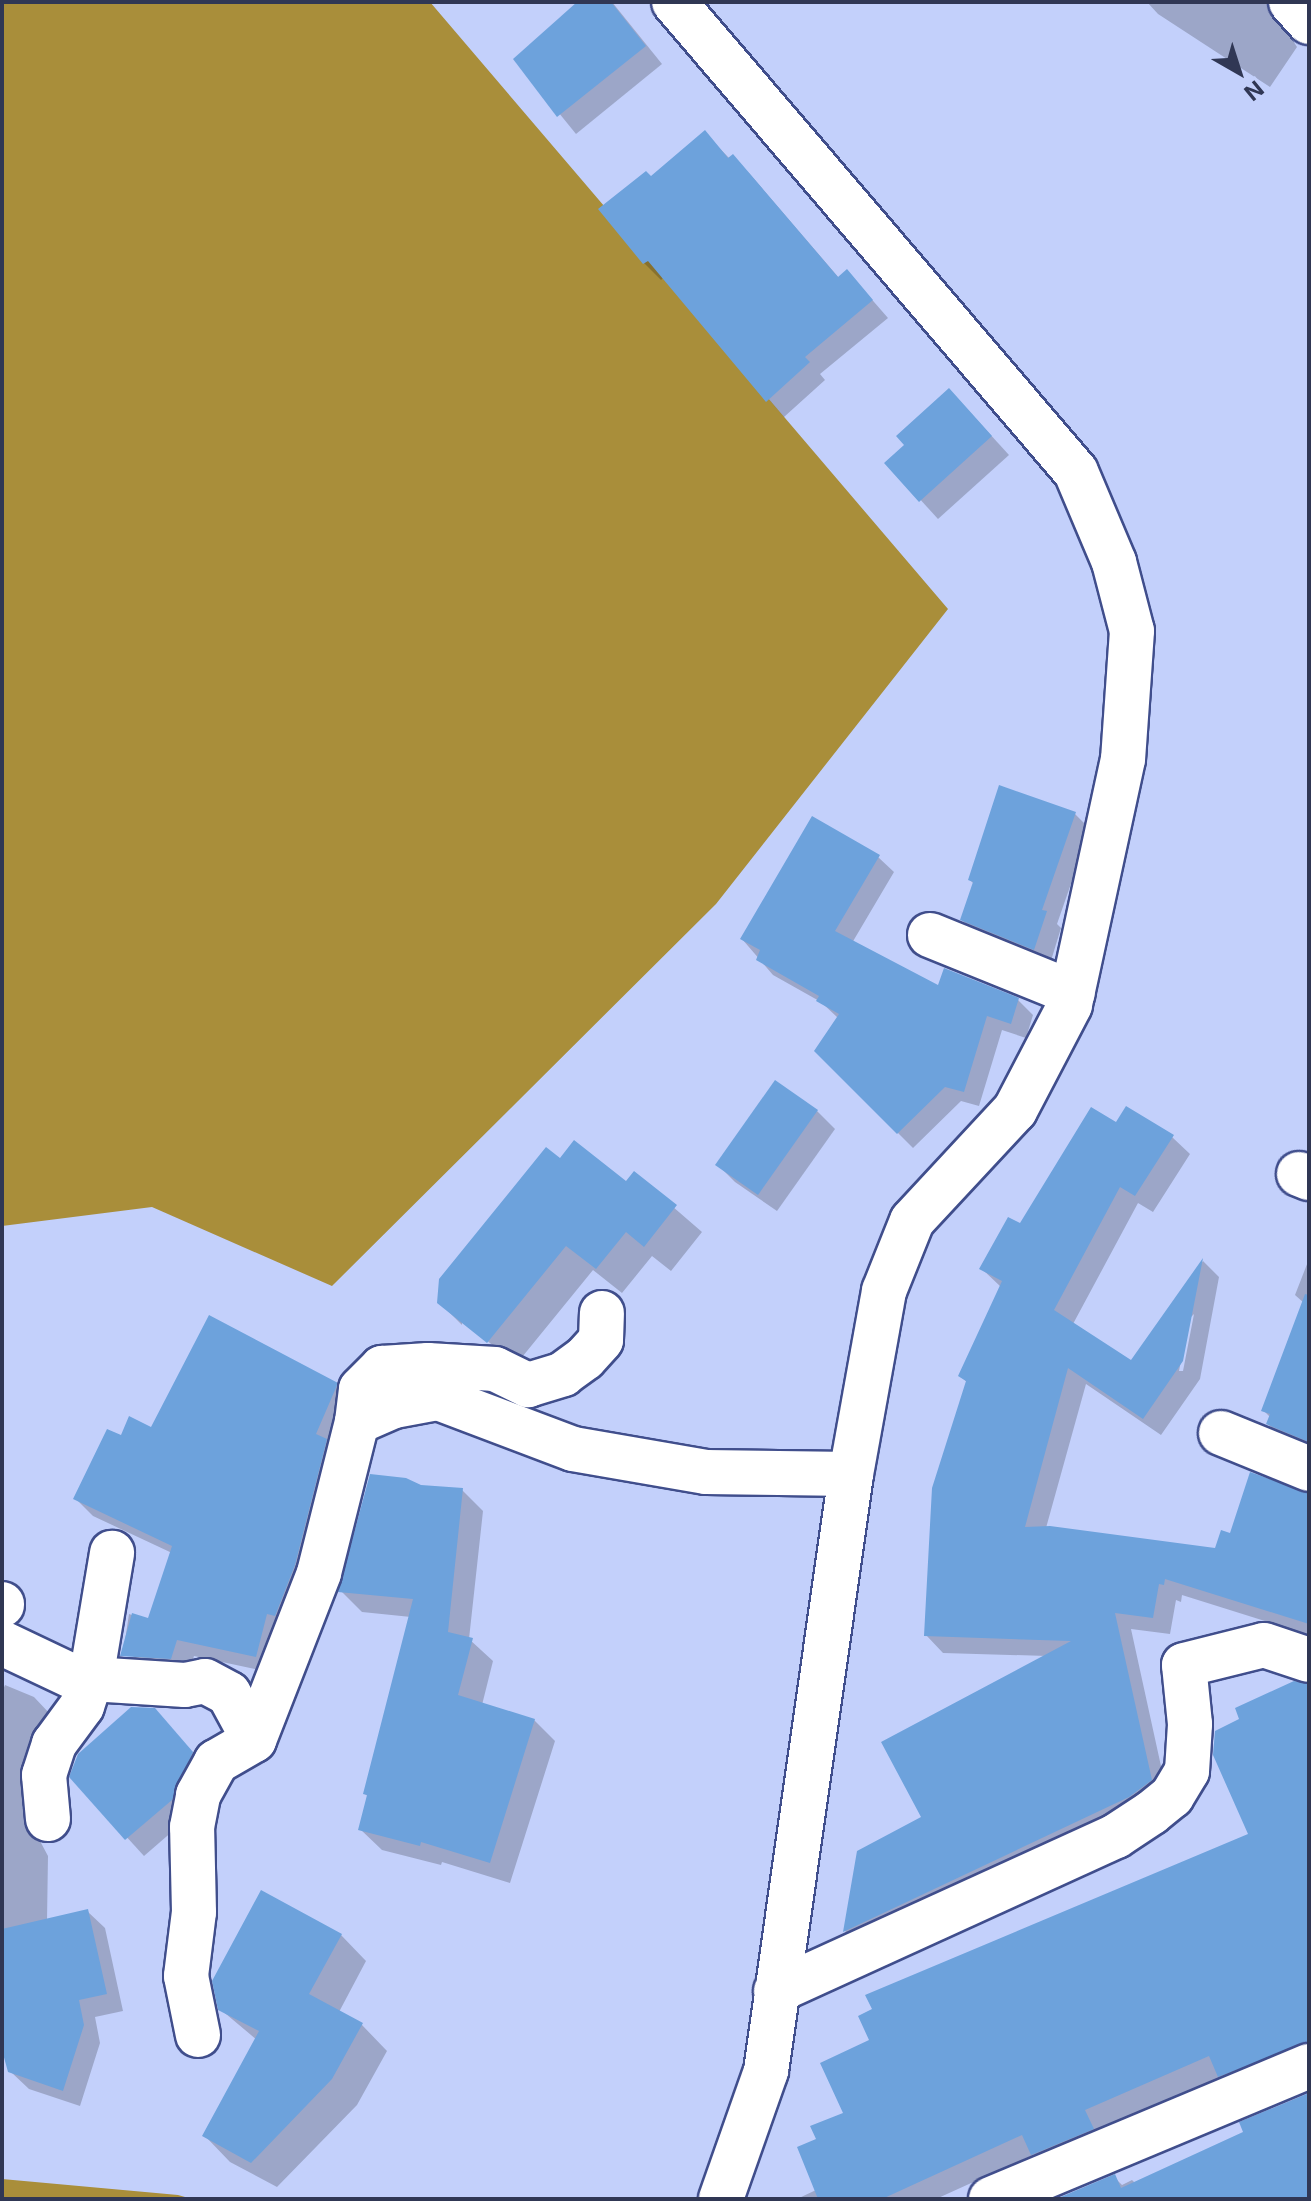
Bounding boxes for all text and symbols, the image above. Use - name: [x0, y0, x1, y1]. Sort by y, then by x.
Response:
- north arrow: [1199, 32, 1279, 112]
- text: N: [1239, 75, 1269, 106]

